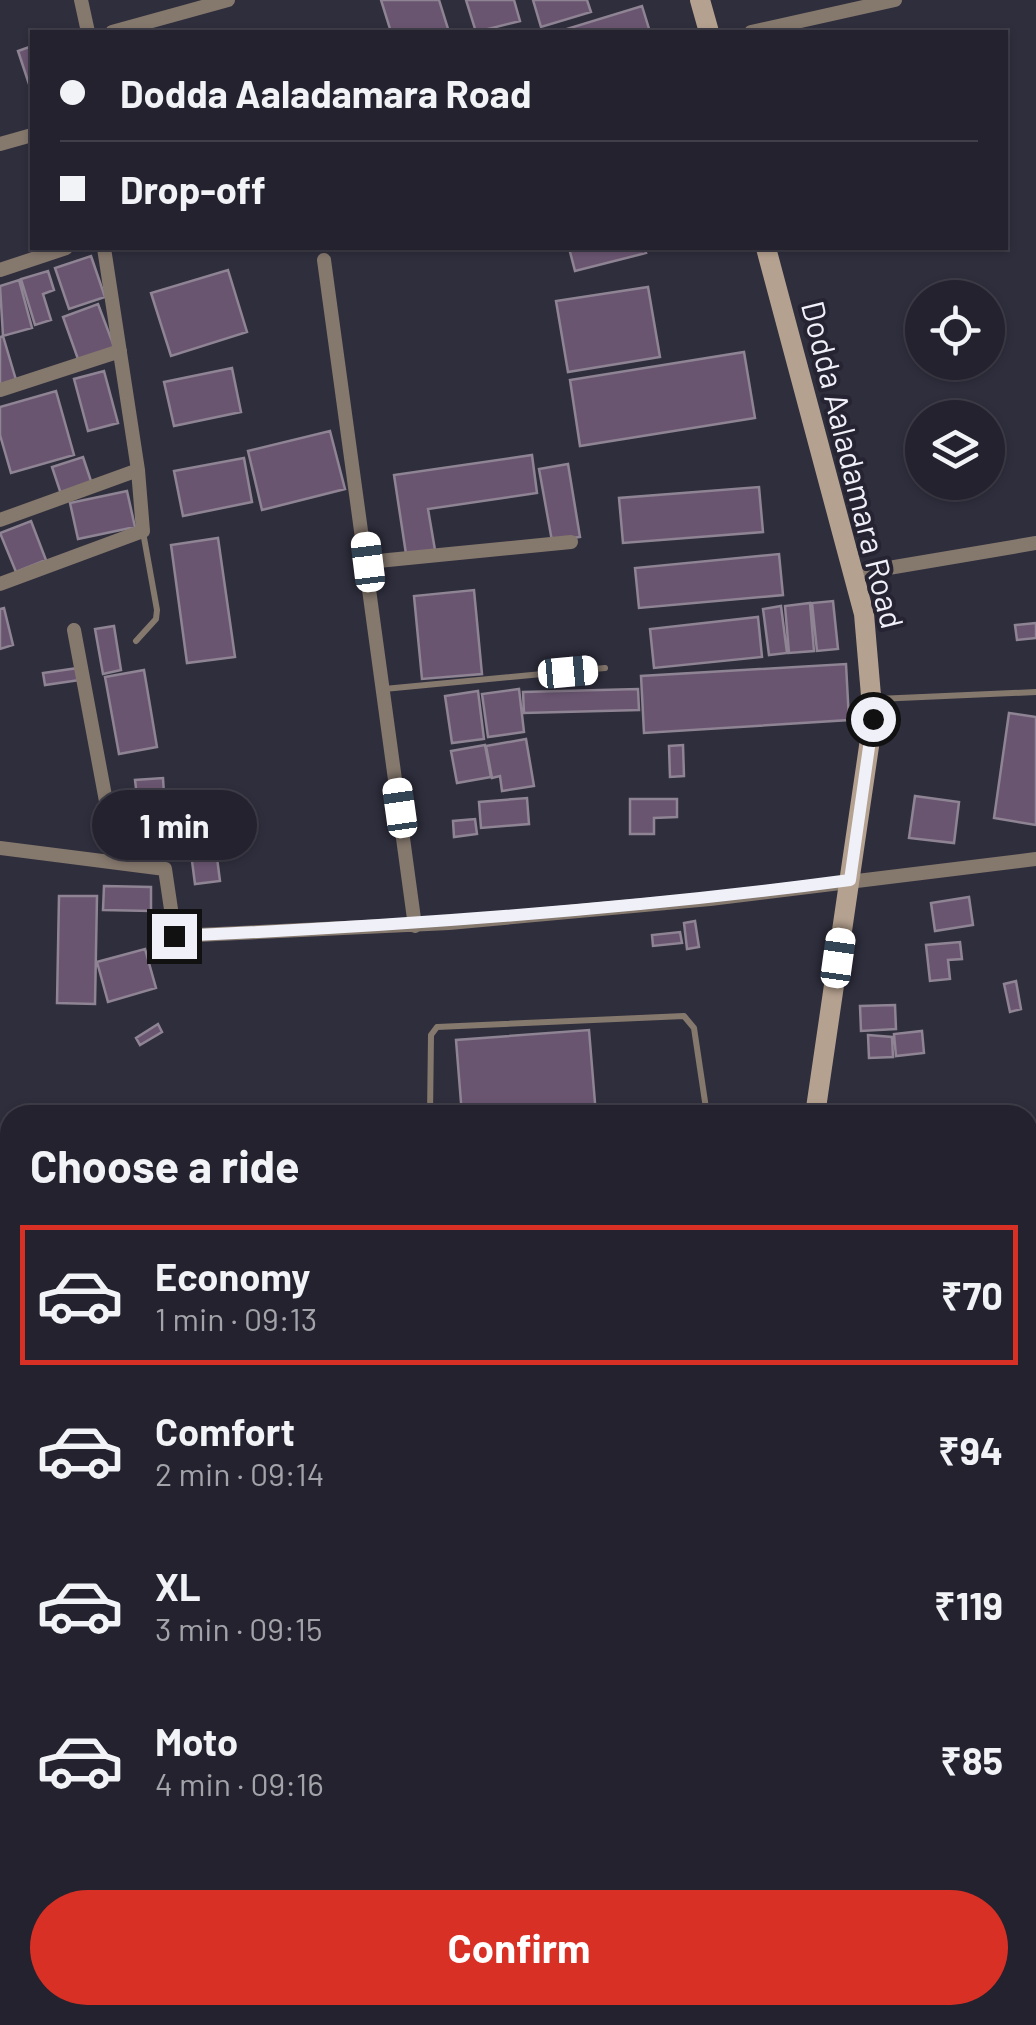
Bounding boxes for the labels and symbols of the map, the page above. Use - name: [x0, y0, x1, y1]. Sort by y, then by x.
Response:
- street label: Dodda Aaladamara Road: [795, 297, 913, 632]
- car: [349, 530, 387, 594]
- car: [537, 654, 599, 690]
- route start: [851, 697, 896, 742]
- car: [381, 776, 419, 840]
- callout: 1 min: [91, 791, 256, 861]
- route end: [152, 914, 197, 959]
- car: [819, 926, 857, 990]

